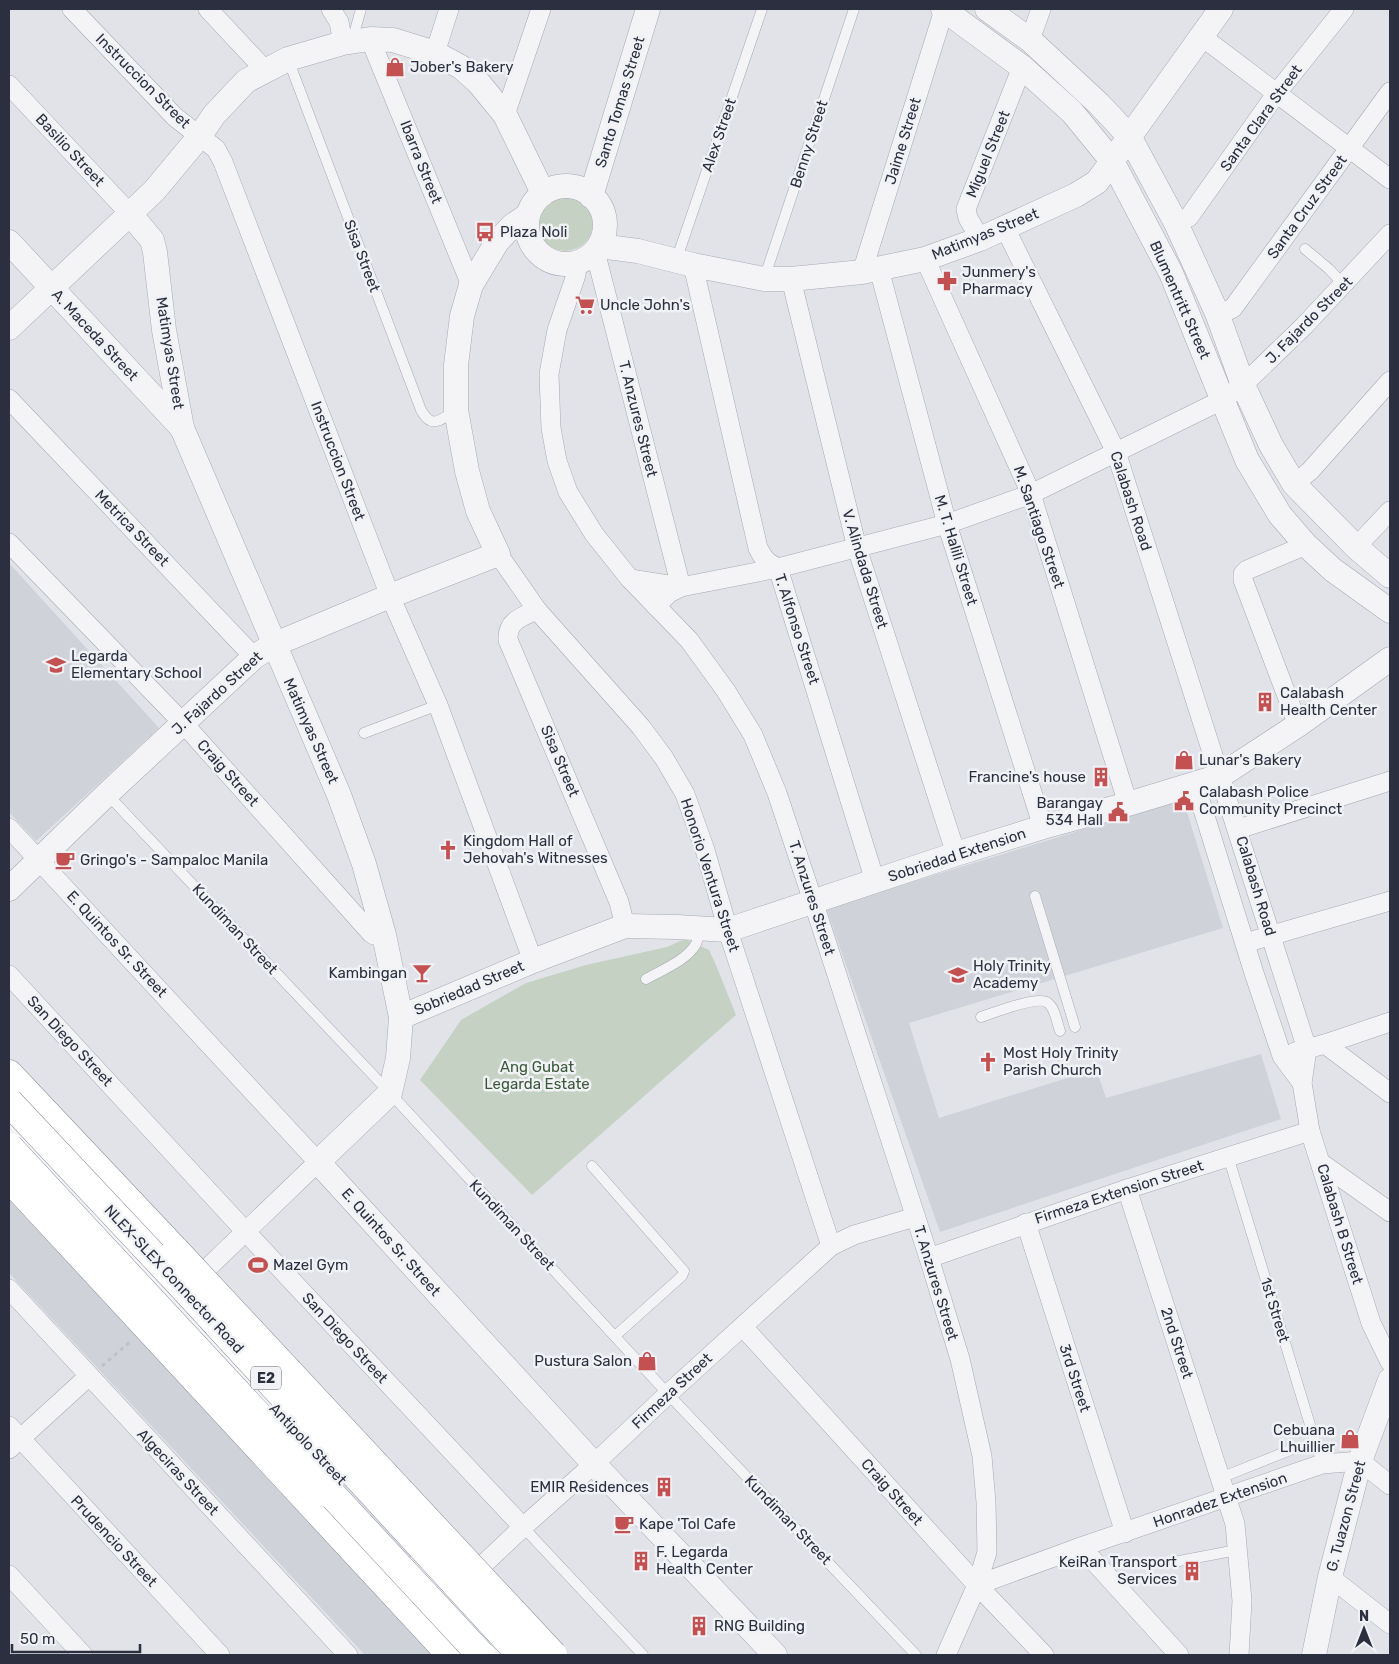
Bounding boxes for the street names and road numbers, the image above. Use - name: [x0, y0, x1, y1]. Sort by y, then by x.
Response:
- street label: Instruccion Street: [92, 30, 194, 132]
- street label: Santo Tomas Street: [591, 34, 649, 170]
- street label: Santa Clara Street: [1216, 61, 1306, 175]
- street label: Jaime Street: [881, 95, 925, 187]
- street label: Alex Street: [698, 96, 740, 174]
- street label: Benny Street: [786, 98, 832, 190]
- street label: Miguel Street: [962, 108, 1014, 200]
- street label: Basilio Street: [32, 110, 108, 190]
- street label: Ibarra Street: [396, 118, 446, 206]
- street label: Santa Cruz Street: [1263, 152, 1351, 262]
- street label: Matimyas Street: [929, 204, 1041, 264]
- street label: Sisa Street: [340, 217, 384, 295]
- street label: Blumentritt Street: [1146, 238, 1214, 362]
- street label: J. Fajardo Street: [1262, 273, 1356, 367]
- street label: A. Maceda Street: [48, 285, 142, 385]
- street label: Matimyas Street: [152, 295, 188, 411]
- street label: T. Anzures Street: [615, 359, 661, 479]
- street label: Instruccion Street: [307, 399, 369, 523]
- street label: Calabash Road: [1106, 449, 1156, 553]
- street label: M. Santiago Street: [1010, 463, 1068, 591]
- street label: Metrica Street: [91, 486, 173, 570]
- street label: M. T. Halili Street: [931, 493, 981, 608]
- street label: V. Alindada Street: [838, 507, 892, 631]
- street label: T. Alfonso Street: [771, 571, 823, 687]
- street label: J. Fajardo Street: [168, 648, 266, 738]
- street label: Matimyas Street: [280, 675, 342, 787]
- street label: Sisa Street: [537, 723, 583, 800]
- street label: Craig Street: [193, 736, 263, 810]
- street label: Honorio Ventura Street: [677, 796, 743, 954]
- street label: Sobriedad Extension: [886, 824, 1028, 886]
- street label: Calabash Road: [1232, 834, 1280, 938]
- street label: T. Anzures Street: [785, 839, 839, 958]
- street label: Kundiman Street: [188, 880, 282, 978]
- street label: E. Quintos Sr. Street: [63, 887, 171, 1001]
- street label: Sobriedad Street: [411, 957, 527, 1019]
- street label: San Diego Street: [23, 992, 117, 1090]
- street label: Firmeza Extension Street: [1033, 1156, 1206, 1228]
- street label: Calabash B Street: [1313, 1162, 1367, 1286]
- street label: Kundiman Street: [465, 1176, 559, 1274]
- street label: E. Quintos Sr. Street: [338, 1184, 444, 1300]
- street label: NLEX-SLEX Connector Road: [100, 1201, 248, 1357]
- street label: T. Anzures Street: [910, 1223, 962, 1343]
- street label: 1st Street: [1257, 1275, 1293, 1345]
- street label: San Diego Street: [298, 1289, 392, 1387]
- street label: 2nd Street: [1157, 1305, 1197, 1381]
- street label: 3rd Street: [1056, 1342, 1094, 1414]
- street label: Firmeza Street: [628, 1349, 716, 1433]
- road number: E2: [251, 1366, 281, 1390]
- street label: Antipolo Street: [265, 1399, 351, 1489]
- street label: Algeciras Street: [133, 1425, 223, 1519]
- street label: Craig Street: [857, 1455, 927, 1529]
- street label: G. Tuazon Street: [1323, 1458, 1369, 1573]
- street label: Honradez Extension: [1151, 1469, 1289, 1531]
- street label: Kundiman Street: [741, 1472, 835, 1568]
- street label: Prudencio Street: [67, 1492, 161, 1591]

